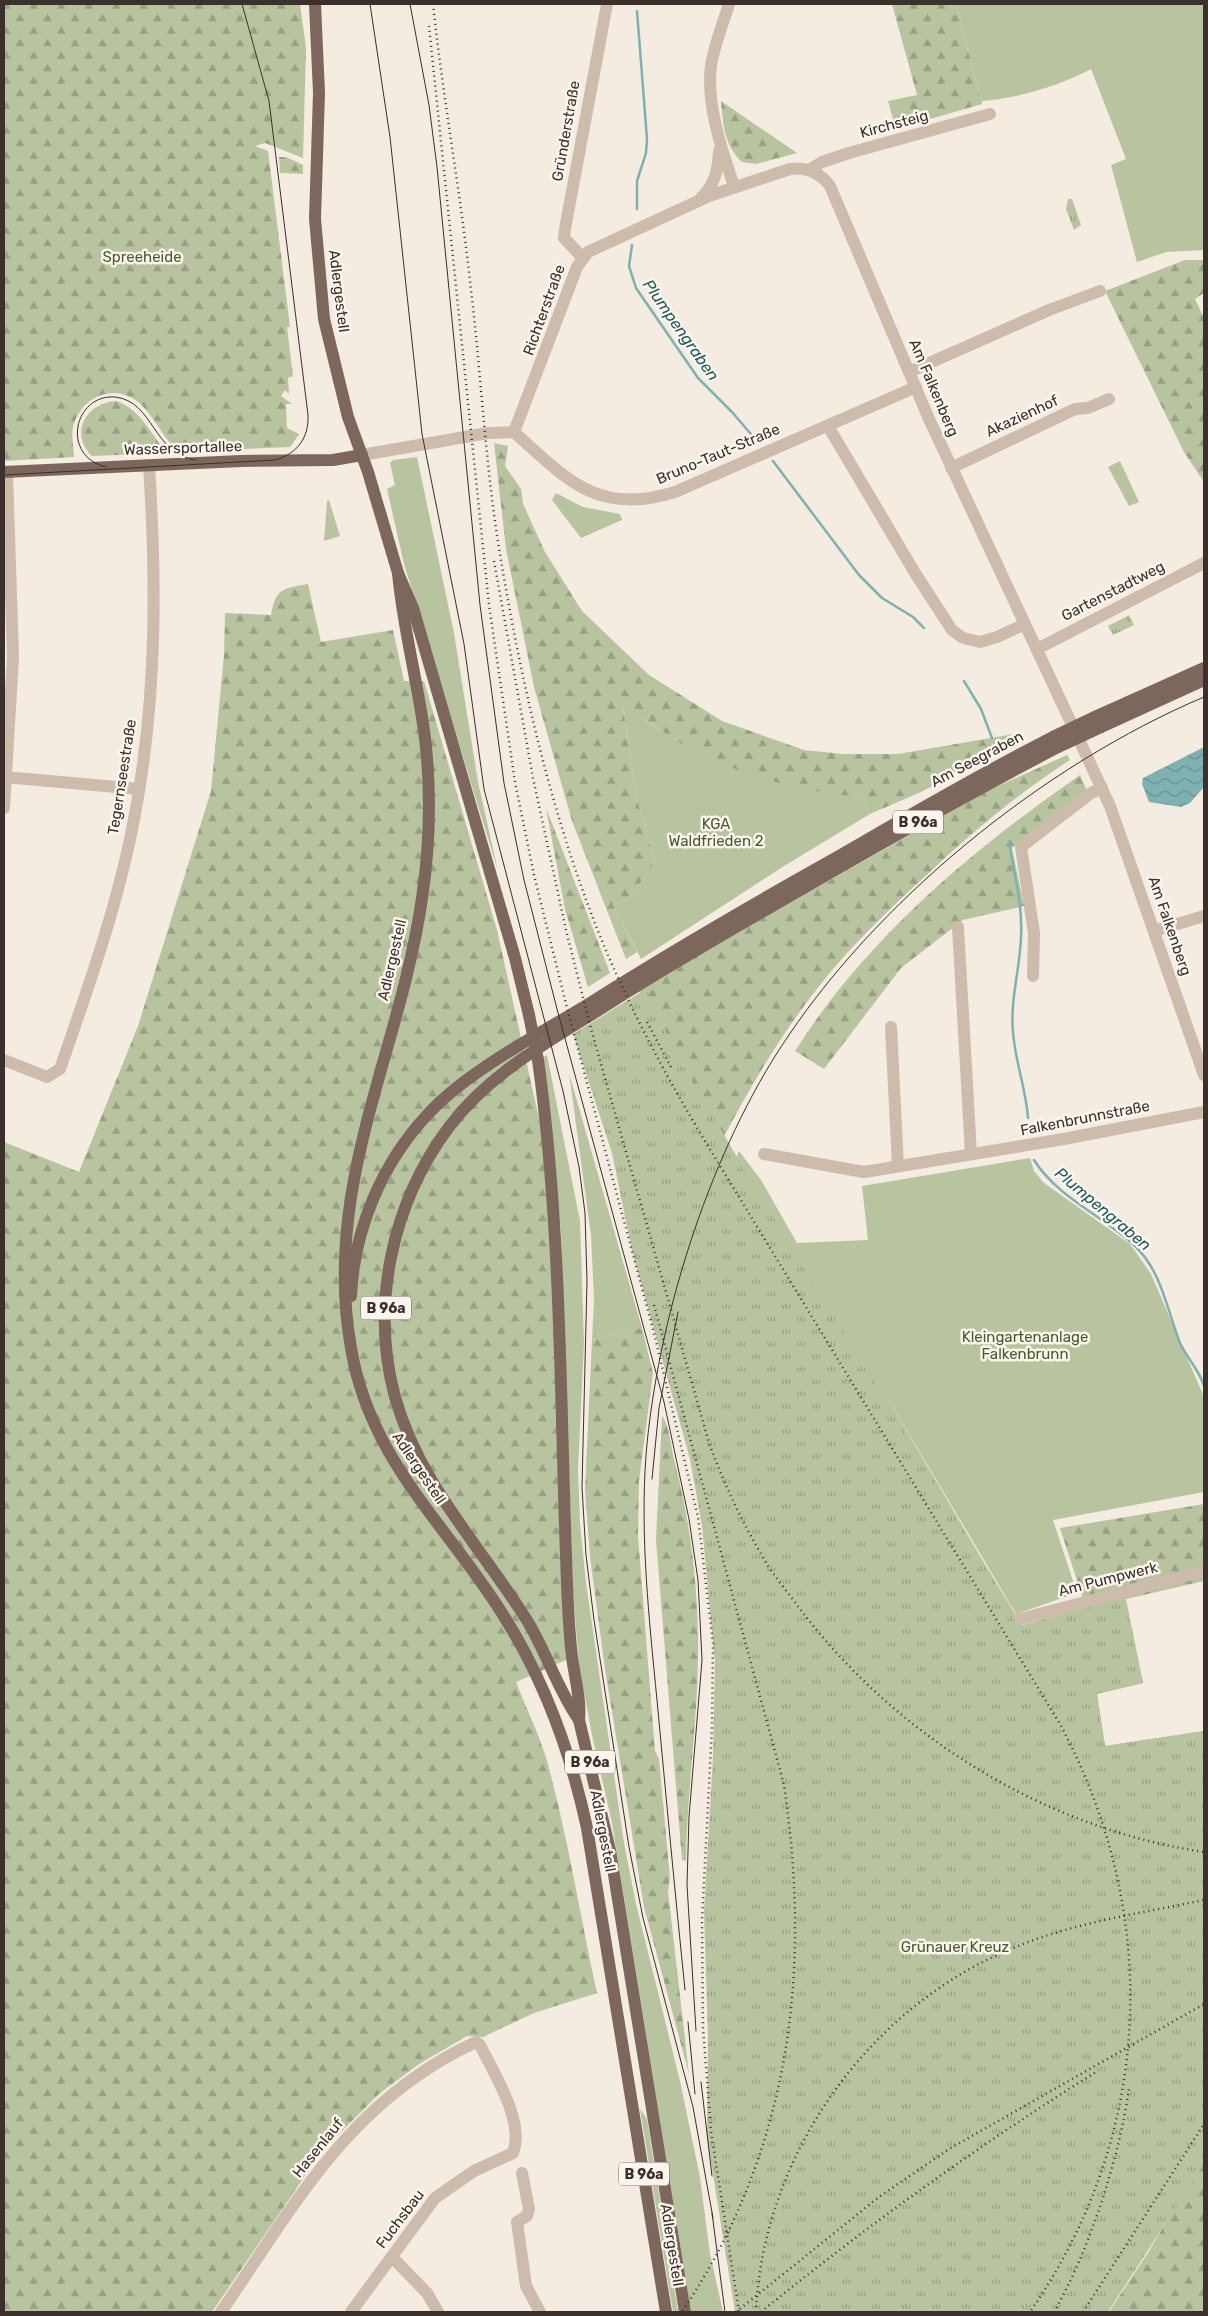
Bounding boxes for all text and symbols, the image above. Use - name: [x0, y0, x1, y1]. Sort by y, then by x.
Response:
- street label: Gründerstraße: [548, 79, 584, 183]
- street label: Kirchsteig: [858, 106, 930, 142]
- park label: Spreeheide: [102, 248, 182, 266]
- street label: Adlergestell: [325, 249, 353, 333]
- street label: Richterstraße: [519, 262, 569, 358]
- water label: Plumpengraben: [639, 276, 723, 384]
- street label: Am Falkenberg: [905, 337, 963, 439]
- street label: Akazienhof: [983, 391, 1061, 441]
- street label: Bruno-Taut-Straße: [654, 420, 782, 488]
- street label: Wassersportallee: [123, 437, 243, 459]
- street label: Gartenstadtweg: [1058, 557, 1168, 625]
- street label: Tegernseestraße: [104, 718, 140, 836]
- street label: Am Seegraben: [928, 727, 1026, 791]
- road number: B 96a: [893, 810, 943, 834]
- park label: KGA Waldfrieden 2: [669, 815, 764, 850]
- street label: Am Falkenberg: [1145, 874, 1195, 978]
- street label: Adlergestell: [374, 918, 410, 1002]
- street label: Falkenbrunnstraße: [1019, 1097, 1151, 1139]
- water label: Plumpengraben: [1051, 1163, 1155, 1255]
- road number: B 96a: [361, 1296, 411, 1320]
- park label: Kleingartenanlage Falkenbrunn: [962, 1328, 1088, 1363]
- street label: Adlergestell: [388, 1429, 450, 1507]
- street label: Am Pumpwerk: [1057, 1558, 1160, 1600]
- road number: B 96a: [565, 1750, 615, 1774]
- street label: Adlergestell: [586, 1789, 620, 1873]
- park label: Grünauer Kreuz: [901, 1938, 1010, 1956]
- street label: Hasenlauf: [289, 2115, 347, 2181]
- road number: B 96a: [619, 2162, 669, 2186]
- street label: Fuchsbau: [372, 2186, 428, 2252]
- street label: Adlergestell: [657, 2203, 687, 2287]

